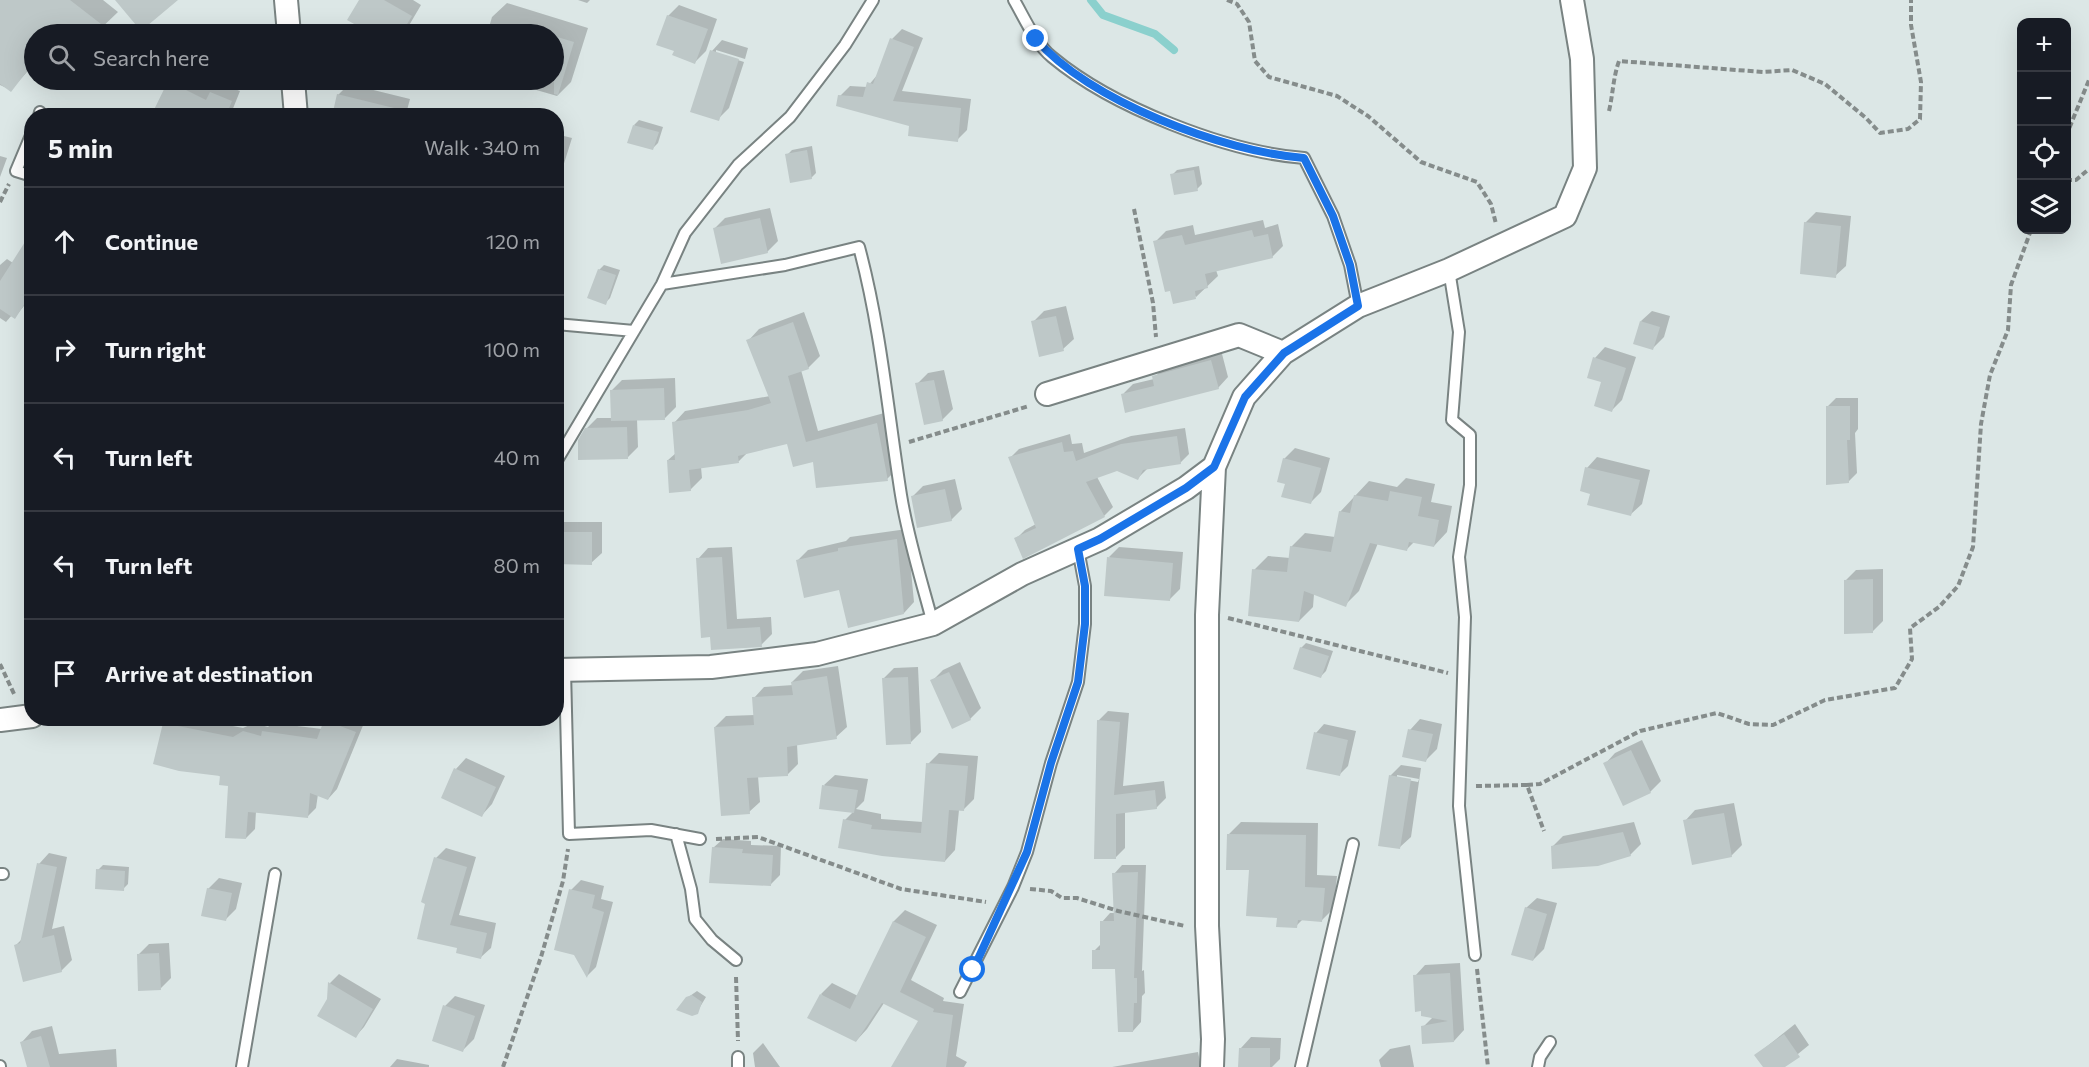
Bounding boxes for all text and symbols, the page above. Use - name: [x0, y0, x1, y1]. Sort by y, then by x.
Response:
- map controls: [2017, 18, 2071, 234]
- button: +: [2017, 18, 2071, 72]
- search box: [24, 24, 564, 90]
- route end: [1022, 25, 1048, 51]
- icon: search: [45, 41, 78, 74]
- text: Search here: [93, 44, 209, 71]
- button: −: [2017, 72, 2071, 126]
- button: locate: [2017, 126, 2071, 180]
- text: 5 min: [48, 132, 113, 163]
- text: Walk · 340 m: [424, 135, 540, 159]
- button: layers: [2017, 180, 2071, 234]
- icon: ahead: [48, 225, 81, 258]
- text: Continue: [105, 228, 198, 255]
- text: 120 m: [486, 229, 540, 253]
- icon: right: [48, 333, 81, 366]
- text: Turn right: [105, 336, 206, 363]
- text: 100 m: [484, 337, 540, 361]
- icon: left: [48, 441, 81, 474]
- text: Turn left: [105, 444, 192, 471]
- text: 40 m: [494, 445, 540, 469]
- icon: left: [48, 549, 81, 582]
- text: Turn left: [105, 552, 192, 579]
- text: 80 m: [494, 553, 540, 577]
- icon: arrive: [48, 657, 81, 690]
- text: Arrive at destination: [105, 660, 313, 687]
- route start: [959, 956, 985, 982]

